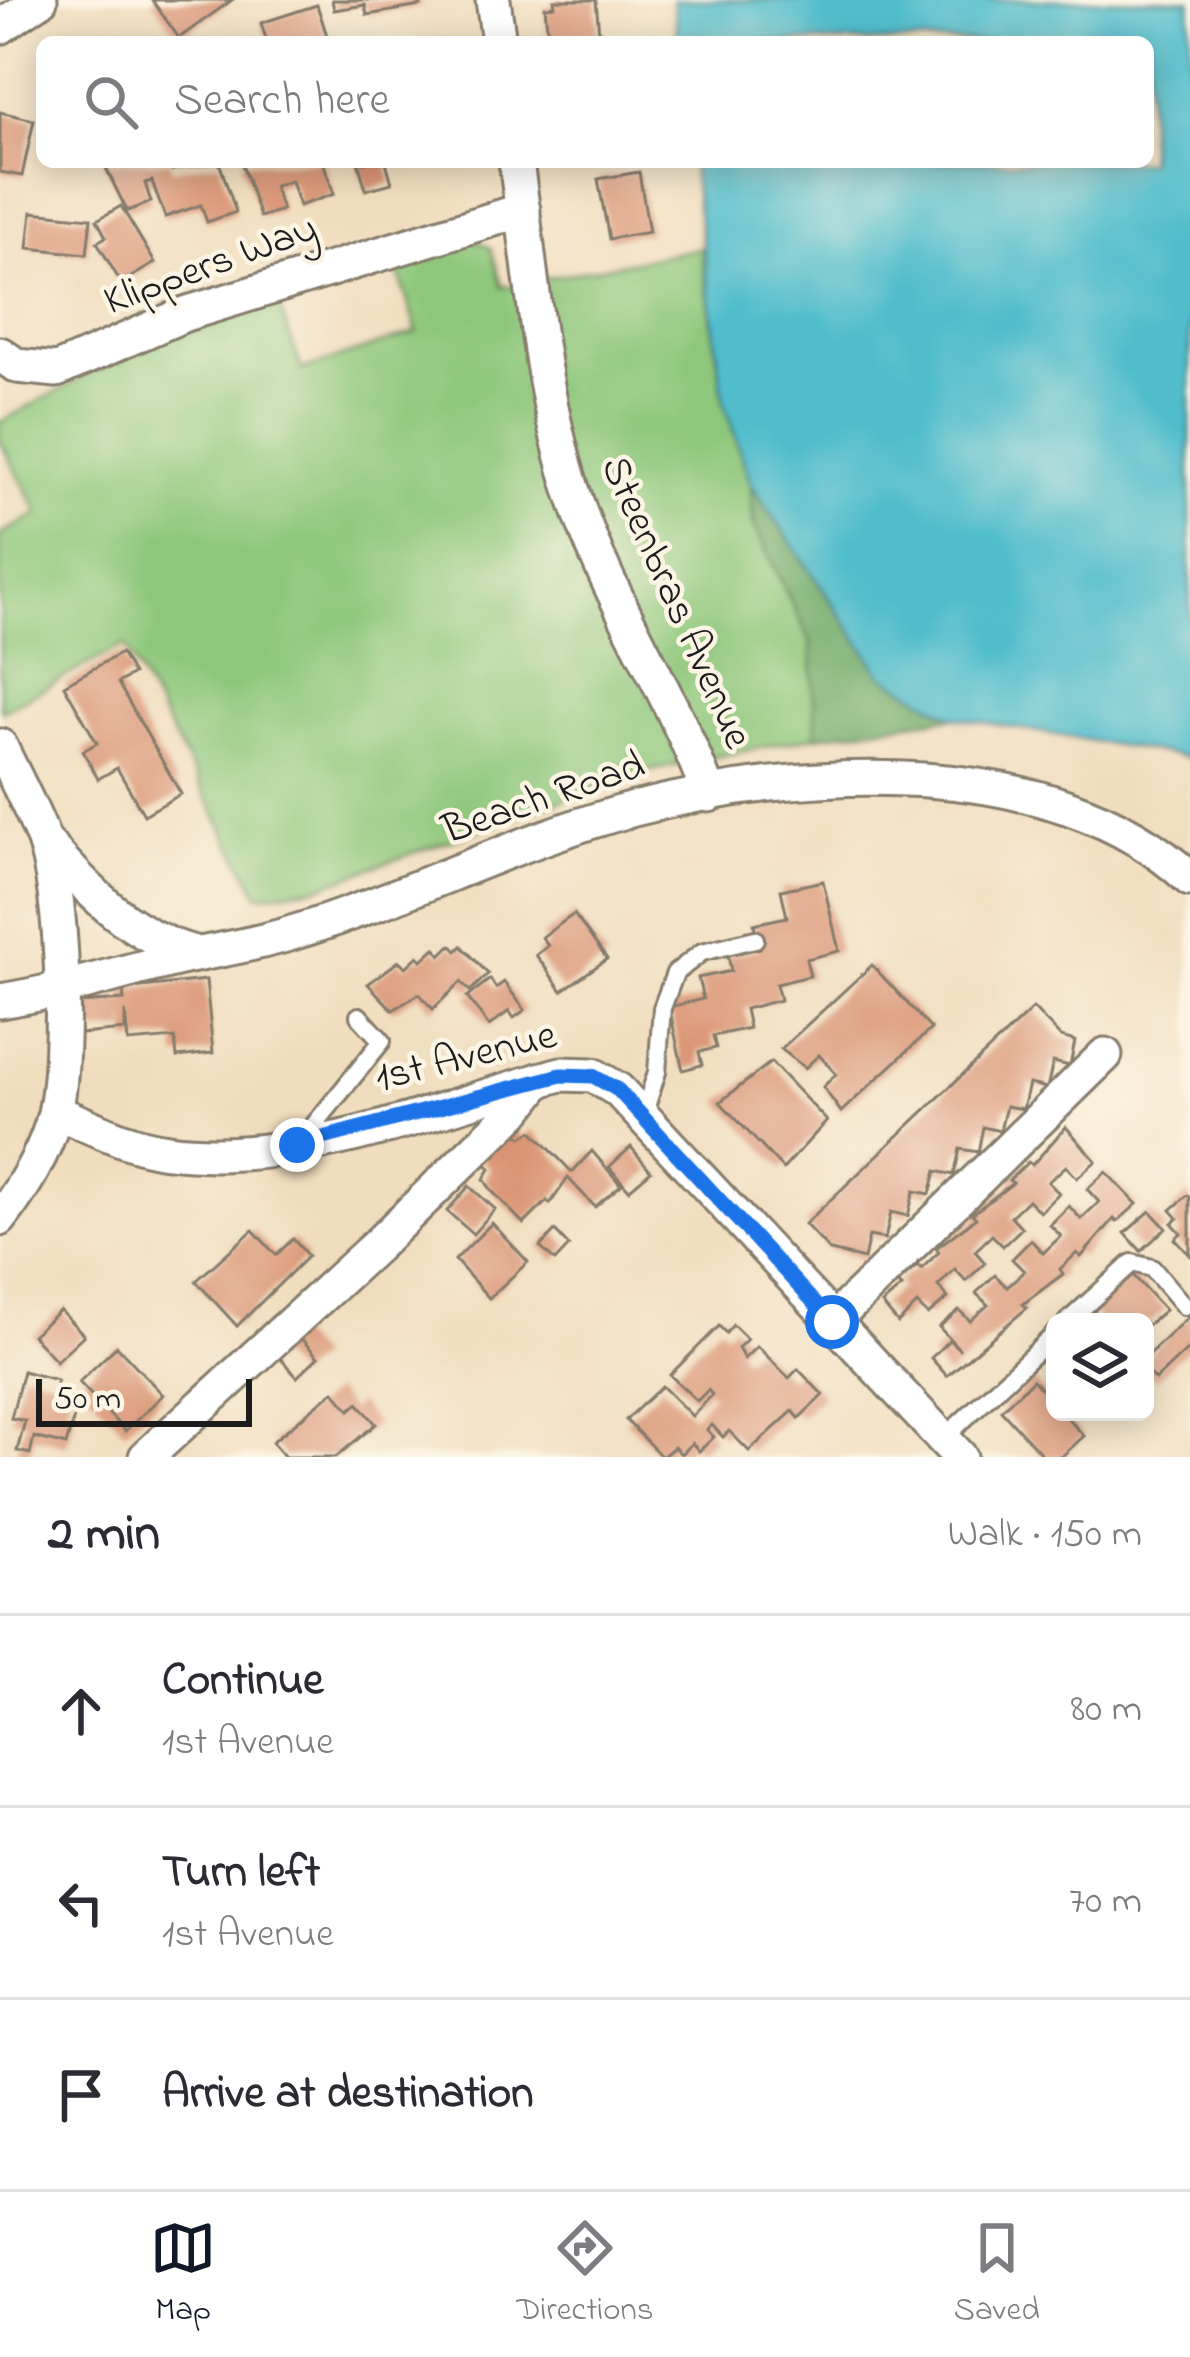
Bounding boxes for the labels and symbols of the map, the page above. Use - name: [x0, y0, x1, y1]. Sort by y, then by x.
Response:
- street label: Klippers Way: [96, 199, 326, 333]
- street label: Steenbras Avenue: [583, 447, 767, 759]
- street label: Beach Road: [434, 736, 653, 862]
- street label: 1st Avenue: [369, 1006, 563, 1110]
- route end: [270, 1118, 324, 1172]
- route start: [805, 1295, 859, 1349]
- scale bar: [36, 1373, 252, 1426]

